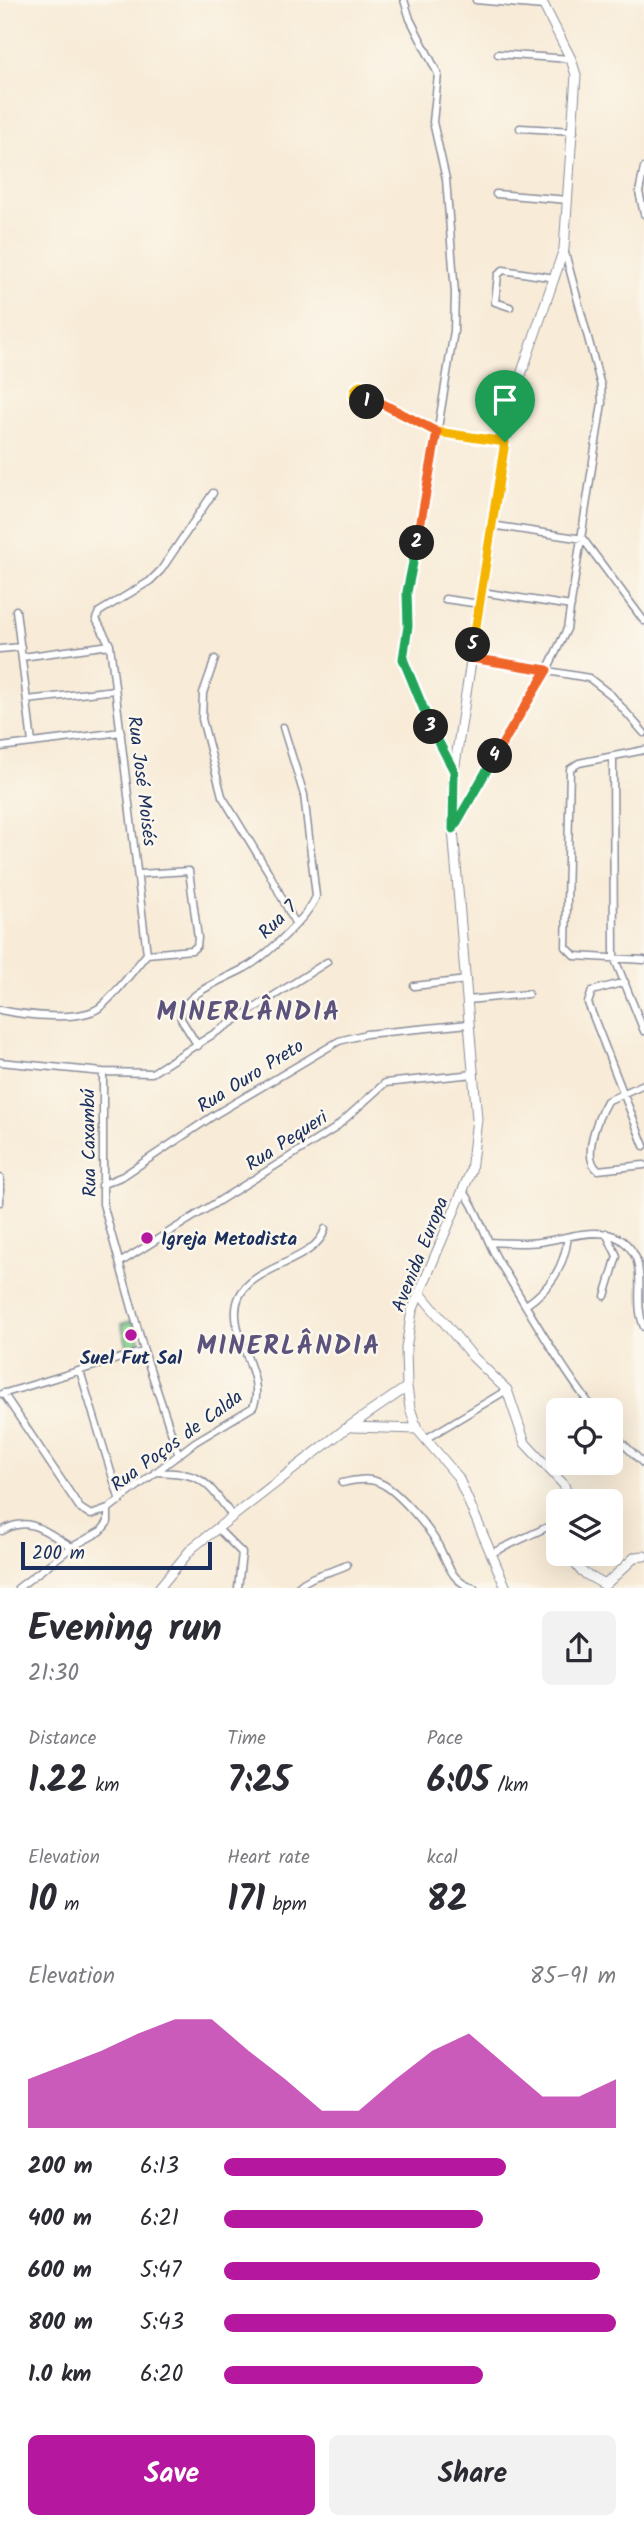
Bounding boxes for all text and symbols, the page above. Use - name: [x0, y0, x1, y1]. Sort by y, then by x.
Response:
- pin: [475, 370, 535, 442]
- icon: arrive: [486, 381, 524, 419]
- pin: 1: [350, 384, 384, 420]
- text: 1: [364, 386, 369, 416]
- pin: 2: [400, 526, 434, 560]
- text: 2: [411, 527, 422, 557]
- pin: 5: [456, 628, 490, 662]
- text: 5: [468, 629, 477, 659]
- pin: 3: [414, 710, 448, 744]
- text: 3: [425, 711, 436, 741]
- street label: Rua José Moisés: [118, 714, 164, 848]
- pin: 4: [477, 738, 512, 774]
- text: 4: [489, 740, 500, 770]
- street label: Rua 7: [252, 893, 306, 947]
- district label: MINERLÂNDIA: [157, 992, 341, 1034]
- street label: Rua Ouro Preto: [192, 1032, 310, 1122]
- street label: Rua Caxambú: [74, 1088, 106, 1197]
- street label: Rua Pequeri: [240, 1103, 336, 1180]
- street label: Avenida Europa: [384, 1193, 458, 1317]
- place label: Igreja Metodista: [161, 1225, 298, 1255]
- marker: Igreja Metodista: [139, 1230, 155, 1246]
- district label: MINERLÂNDIA: [197, 1326, 381, 1368]
- marker: Suel Fut Sal: [123, 1327, 139, 1343]
- place label: Suel Fut Sal: [80, 1344, 183, 1374]
- street label: Rua Poços de Calda: [105, 1383, 250, 1500]
- map controls: [546, 1398, 623, 1566]
- button: locate: [546, 1398, 623, 1475]
- button: layers: [546, 1489, 623, 1566]
- scale bar: [21, 1538, 212, 1570]
- text: 200 m: [32, 1539, 85, 1569]
- text: Evening run: [28, 1600, 222, 1660]
- button: share: [542, 1611, 616, 1685]
- text: 21:30: [28, 1656, 79, 1692]
- text: Distance: [28, 1724, 96, 1754]
- text: Time: [227, 1724, 266, 1754]
- text: Pace: [427, 1724, 463, 1754]
- text: 1.22: [28, 1754, 88, 1810]
- text: 7:25: [227, 1754, 291, 1810]
- text: 6:05: [427, 1754, 490, 1810]
- text: km: [88, 1771, 119, 1801]
- text: /km: [490, 1771, 528, 1801]
- text: Elevation: [28, 1843, 100, 1873]
- text: Heart rate: [227, 1843, 310, 1873]
- text: kcal: [427, 1843, 458, 1873]
- text: 10: [28, 1873, 57, 1929]
- text: 171: [227, 1873, 265, 1929]
- text: 82: [427, 1873, 468, 1929]
- text: m: [57, 1890, 79, 1920]
- text: bpm: [265, 1890, 307, 1920]
- text: Elevation: [28, 1959, 115, 1995]
- text: 85–91 m: [530, 1959, 616, 1995]
- text: 200 m: [28, 2149, 93, 2185]
- text: 6:13: [140, 2149, 179, 2185]
- text: 400 m: [28, 2201, 92, 2237]
- text: 6:21: [140, 2201, 179, 2237]
- text: 600 m: [28, 2253, 92, 2289]
- text: 5:47: [140, 2253, 181, 2289]
- text: 800 m: [28, 2305, 93, 2341]
- text: 5:43: [140, 2305, 184, 2341]
- text: 1.0 km: [28, 2357, 91, 2393]
- text: 6:20: [140, 2357, 183, 2393]
- button: Save: [28, 2435, 315, 2515]
- button: Share: [329, 2435, 616, 2515]

